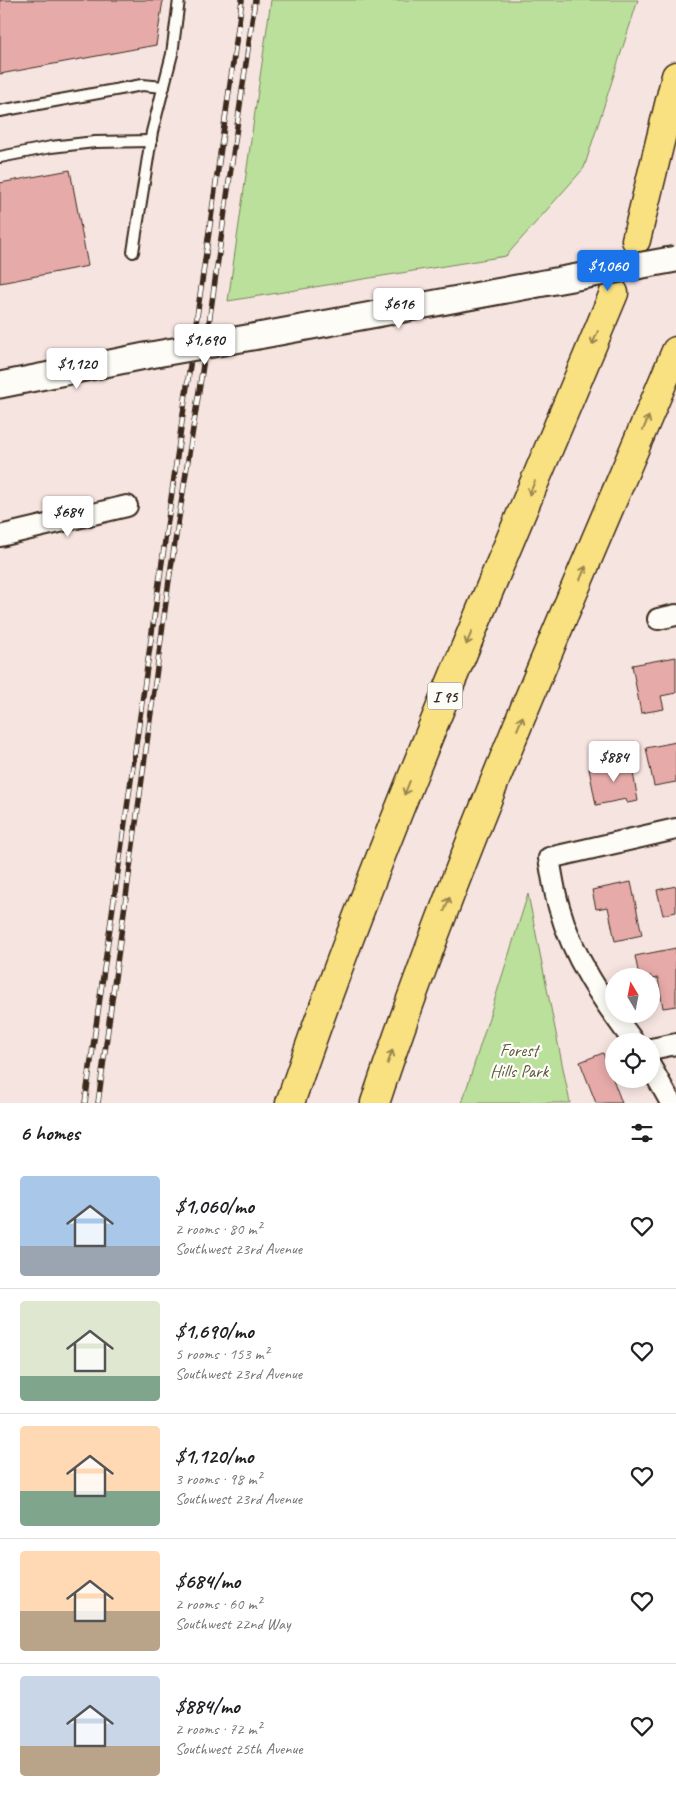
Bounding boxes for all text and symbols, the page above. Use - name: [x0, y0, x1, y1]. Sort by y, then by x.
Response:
- pin: $1,060: [567, 250, 649, 292]
- text: $1,060: [588, 256, 628, 276]
- pin: $616: [369, 288, 429, 330]
- text: $616: [384, 294, 414, 314]
- pin: $1,690: [164, 324, 246, 366]
- text: $1,690: [185, 330, 225, 350]
- one-way arrow: [590, 330, 600, 345]
- pin: $1,120: [36, 348, 118, 390]
- text: $1,120: [57, 354, 97, 374]
- one-way arrow: [641, 416, 651, 431]
- one-way arrow: [527, 480, 537, 495]
- pin: $684: [38, 496, 98, 538]
- text: $684: [53, 502, 83, 522]
- one-way arrow: [578, 566, 588, 581]
- one-way arrow: [464, 630, 474, 645]
- road number: I 95: [428, 682, 462, 709]
- one-way arrow: [515, 716, 525, 731]
- pin: $884: [584, 740, 644, 783]
- text: $884: [600, 747, 628, 767]
- one-way arrow: [402, 780, 411, 795]
- one-way arrow: [443, 897, 452, 913]
- north arrow: [605, 968, 660, 1022]
- map controls: [605, 968, 660, 1088]
- button: locate: [605, 1033, 660, 1088]
- park label: Forest Hills Park: [490, 1039, 549, 1082]
- one-way arrow: [386, 1050, 395, 1065]
- icon: filters: [628, 1119, 656, 1147]
- text: 6 homes: [20, 1120, 80, 1146]
- text: $1,060/mo: [175, 1193, 254, 1219]
- icon: home: [60, 1196, 120, 1256]
- icon: heart: [628, 1212, 656, 1240]
- text: 2 rooms · 80 m²: [175, 1219, 261, 1239]
- text: Southwest 23rd Avenue: [175, 1239, 302, 1259]
- text: $1,690/mo: [175, 1318, 254, 1344]
- icon: home: [60, 1321, 120, 1381]
- icon: heart: [628, 1337, 656, 1365]
- text: 5 rooms · 153 m²: [175, 1344, 269, 1364]
- text: Southwest 23rd Avenue: [175, 1364, 302, 1384]
- text: $1,120/mo: [175, 1443, 253, 1469]
- icon: home: [60, 1446, 120, 1506]
- icon: heart: [628, 1462, 656, 1490]
- text: 3 rooms · 98 m²: [175, 1469, 261, 1489]
- text: Southwest 23rd Avenue: [175, 1489, 302, 1509]
- text: $684/mo: [175, 1568, 240, 1594]
- icon: home: [60, 1571, 120, 1631]
- icon: heart: [628, 1587, 656, 1615]
- text: 2 rooms · 60 m²: [175, 1594, 261, 1614]
- text: Southwest 22nd Way: [175, 1614, 291, 1634]
- text: $884/mo: [175, 1693, 240, 1719]
- icon: home: [60, 1696, 120, 1756]
- icon: heart: [628, 1712, 656, 1740]
- text: 2 rooms · 72 m²: [175, 1719, 261, 1739]
- text: Southwest 25th Avenue: [175, 1739, 303, 1759]

